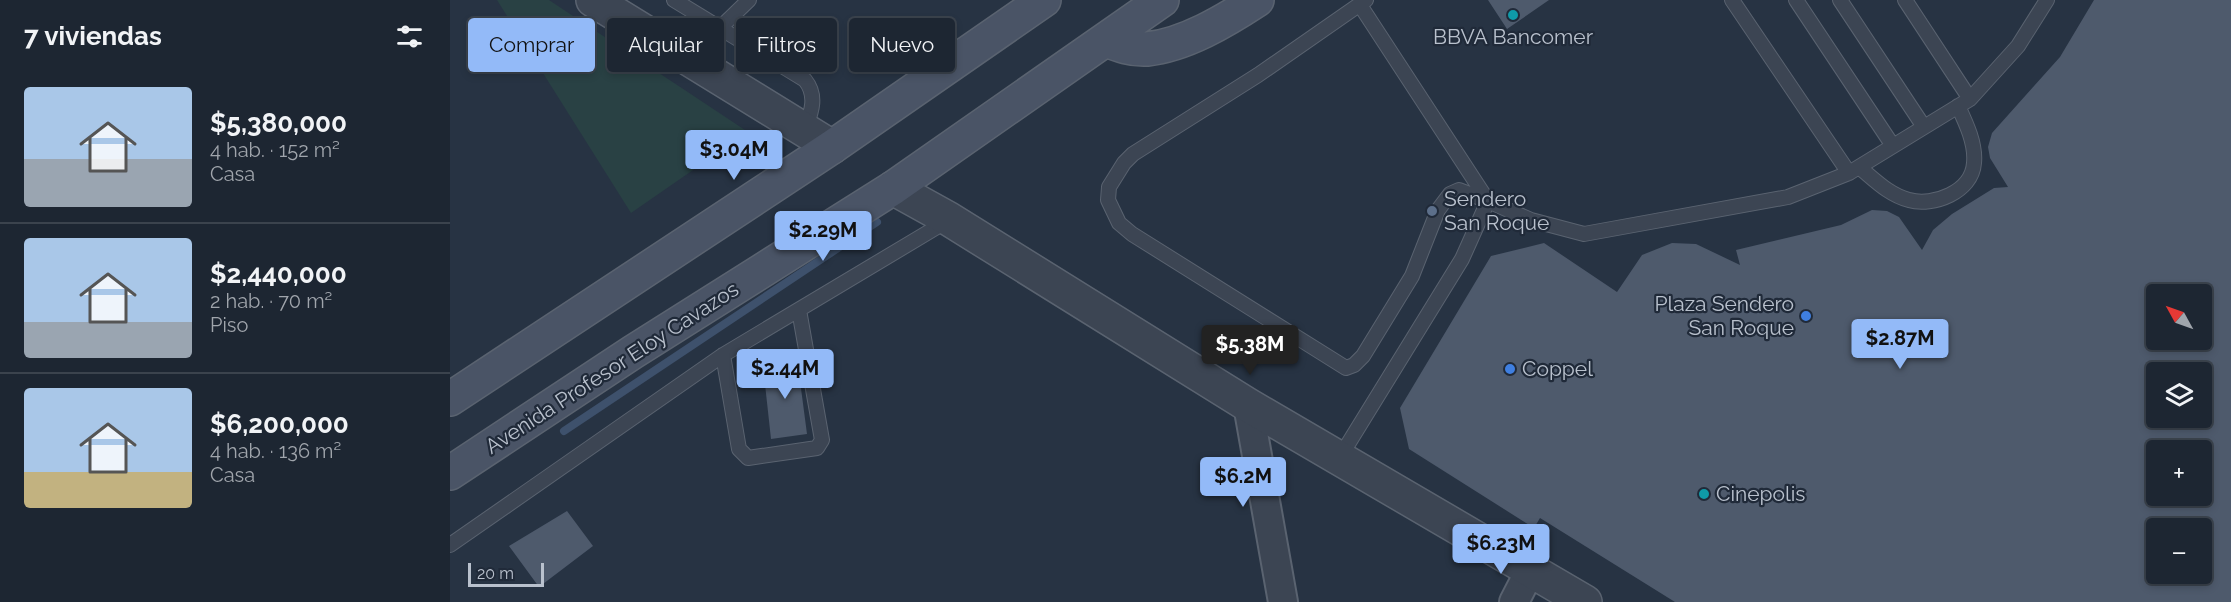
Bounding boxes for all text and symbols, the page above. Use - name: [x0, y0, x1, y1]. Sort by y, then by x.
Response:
- marker: BBVA Bancomer: [1506, 8, 1520, 22]
- chip: Comprar: [468, 18, 595, 72]
- chip: Alquilar: [607, 18, 724, 72]
- chip: Filtros: [736, 18, 837, 72]
- chip: Nuevo: [849, 18, 955, 72]
- icon: filters: [393, 20, 426, 53]
- text: 7 viviendas: [24, 21, 162, 51]
- place label: BBVA Bancomer: [1433, 24, 1594, 49]
- text: $5,380,000: [210, 108, 347, 138]
- icon: home: [72, 111, 144, 183]
- pin: $3.04M: [685, 130, 783, 181]
- text: $3.04M: [699, 137, 769, 161]
- text: 4 hab. · 152 m²: [210, 138, 340, 162]
- text: Casa: [210, 162, 255, 186]
- place label: Sendero San Roque: [1444, 186, 1549, 235]
- marker: Sendero San Roque: [1425, 204, 1439, 218]
- pin: $2.29M: [774, 211, 872, 262]
- text: $2.29M: [789, 218, 857, 242]
- text: $2,440,000: [210, 259, 347, 289]
- icon: home: [72, 262, 144, 334]
- street label: Avenida Profesor Eloy Cavazos: [480, 276, 743, 459]
- north arrow: [2146, 284, 2212, 350]
- map controls: [2146, 284, 2212, 584]
- text: 2 hab. · 70 m²: [210, 289, 332, 313]
- place label: Plaza Sendero San Roque: [1654, 291, 1794, 340]
- marker: Plaza Sendero San Roque: [1799, 309, 1813, 323]
- text: Piso: [210, 313, 248, 337]
- pin: $2.87M: [1851, 319, 1949, 370]
- pin: $5.38M: [1201, 325, 1299, 376]
- text: $2.87M: [1865, 326, 1935, 350]
- text: $5.38M: [1216, 332, 1284, 356]
- pin: $2.44M: [736, 349, 834, 400]
- text: $2.44M: [751, 356, 819, 380]
- place label: Coppel: [1522, 356, 1593, 381]
- marker: Coppel: [1503, 362, 1517, 376]
- button: layers: [2146, 362, 2212, 428]
- text: $6,200,000: [210, 409, 349, 439]
- icon: home: [72, 412, 144, 484]
- text: 4 hab. · 136 m²: [210, 439, 341, 463]
- button: +: [2146, 440, 2212, 506]
- pin: $6.2M: [1201, 457, 1285, 508]
- text: Casa: [210, 463, 255, 487]
- text: $6.2M: [1214, 464, 1272, 488]
- place label: Cinepolis: [1716, 481, 1805, 506]
- marker: Cinepolis: [1697, 487, 1711, 501]
- button: −: [2146, 518, 2212, 584]
- pin: $6.23M: [1452, 524, 1550, 575]
- text: $6.23M: [1466, 531, 1536, 555]
- scale bar: [468, 560, 544, 588]
- text: 20 m: [477, 564, 514, 583]

